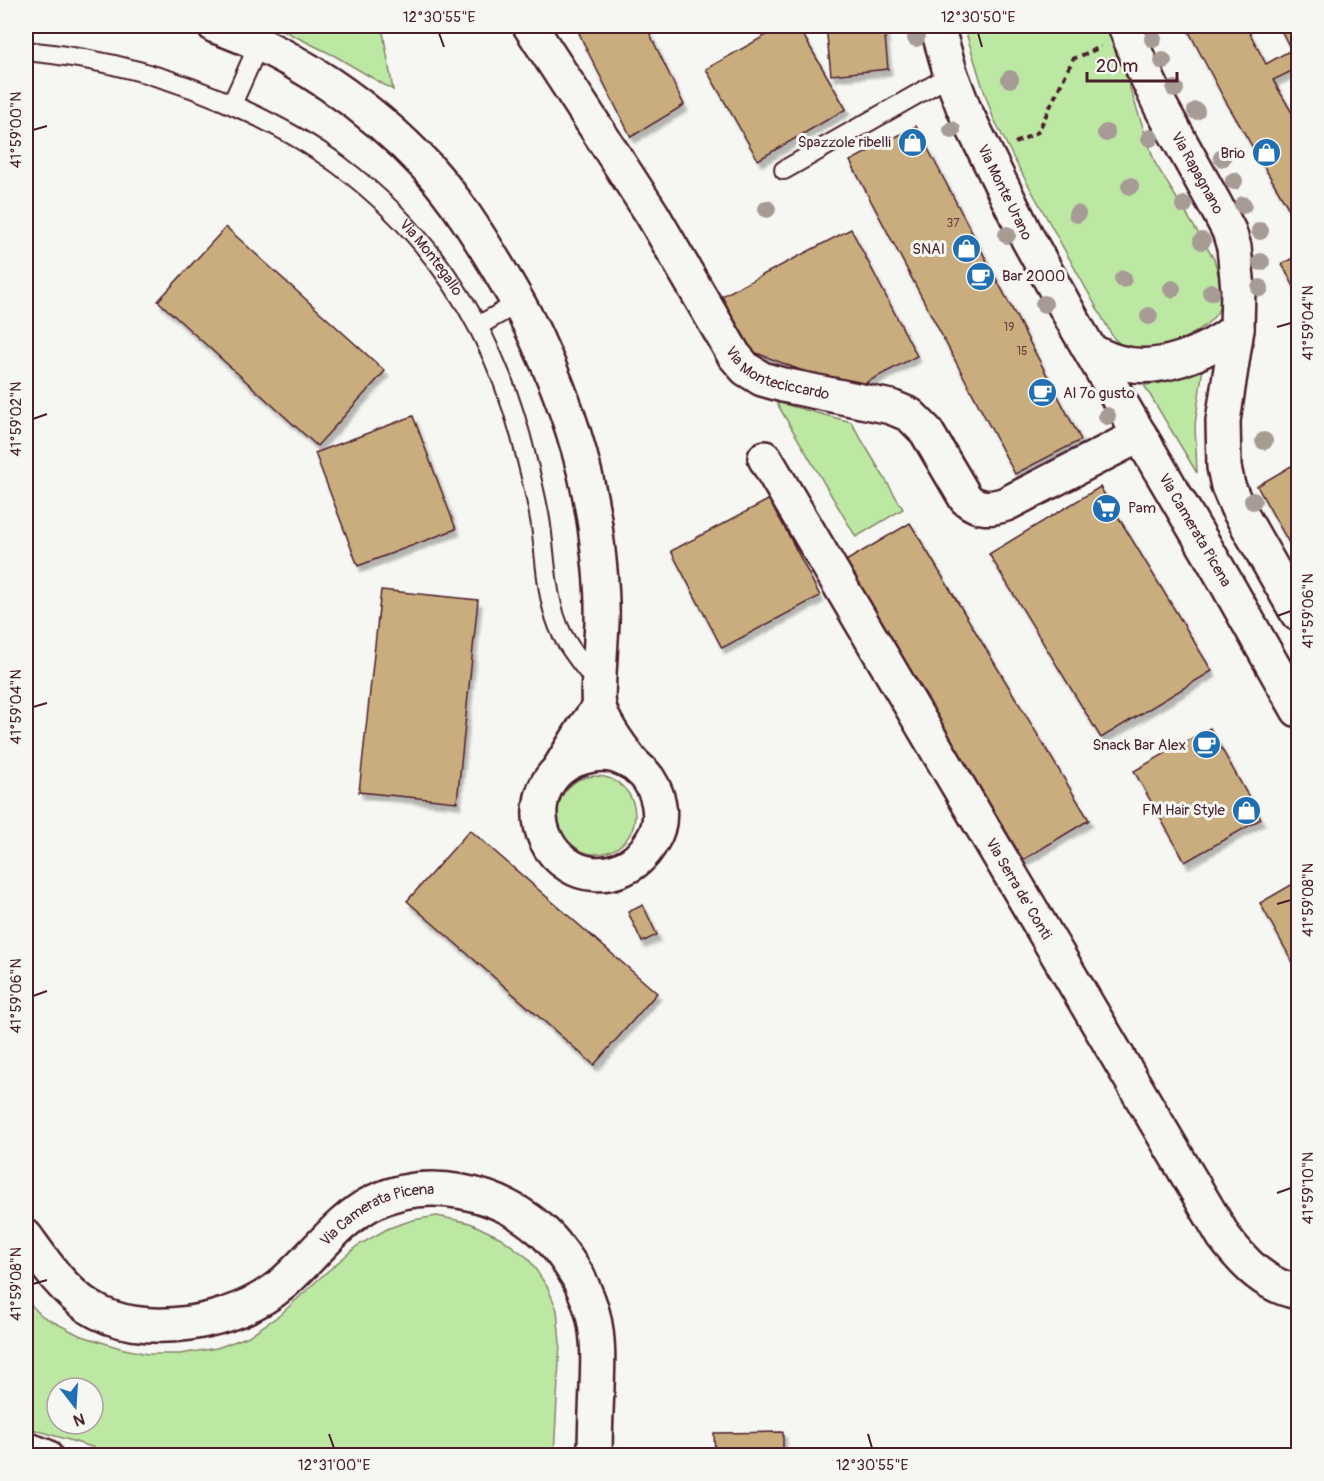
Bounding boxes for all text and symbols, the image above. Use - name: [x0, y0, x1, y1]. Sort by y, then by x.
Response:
- text: 12°30'55"E: [403, 8, 475, 27]
- text: 12°30'50"E: [941, 8, 1016, 27]
- scale bar: [1087, 45, 1177, 83]
- text: 20 m: [1096, 55, 1138, 78]
- text: 41°59'00"N: [7, 92, 26, 168]
- shop icon: Spazzole ribelli: [896, 126, 928, 158]
- street label: Via Rapagnano: [1167, 129, 1228, 217]
- place label: Spazzole ribelli: [798, 133, 891, 152]
- shop icon: Brio: [1250, 137, 1282, 169]
- street label: Via Monte Urano: [973, 141, 1036, 243]
- place label: Brio: [1220, 144, 1245, 163]
- street label: Via Montegallo: [395, 215, 467, 299]
- house number: 37: [946, 216, 960, 231]
- shop icon: SNAI: [950, 233, 982, 265]
- place label: SNAI: [912, 240, 945, 259]
- cafe icon: Bar 2000: [965, 260, 997, 292]
- place label: Bar 2000: [1002, 267, 1065, 286]
- text: 41°59'04"N: [1299, 285, 1318, 361]
- house number: 19: [1004, 320, 1014, 335]
- street label: Via Monteciccardo: [721, 343, 831, 404]
- house number: 15: [1016, 344, 1028, 359]
- cafe icon: Al 7º gusto: [1026, 377, 1058, 409]
- text: 41°59'02"N: [7, 382, 26, 456]
- place label: Al 7º gusto: [1063, 384, 1135, 403]
- street label: Via Camerata Picena: [1154, 470, 1235, 590]
- supermarket icon: Pam: [1091, 492, 1123, 524]
- place label: Pam: [1128, 499, 1156, 518]
- text: 41°59'06"N: [1299, 573, 1318, 649]
- text: 41°59'04"N: [7, 669, 26, 745]
- cafe icon: Snack Bar Alex: [1191, 729, 1223, 761]
- place label: Snack Bar Alex: [1092, 736, 1186, 755]
- shop icon: FM Hair Style: [1230, 794, 1262, 826]
- place label: FM Hair Style: [1142, 801, 1226, 820]
- street label: Via Serra de' Conti: [981, 835, 1056, 943]
- text: 41°59'08"N: [1299, 863, 1318, 937]
- text: 41°59'06"N: [7, 958, 26, 1034]
- text: 41°59'10"N: [1299, 1152, 1318, 1224]
- street label: Via Camerata Picena: [316, 1180, 434, 1250]
- text: 41°59'08"N: [7, 1247, 26, 1321]
- north arrow: [45, 1376, 105, 1436]
- text: N: [71, 1408, 87, 1431]
- text: 12°31'00"E: [298, 1456, 370, 1475]
- text: 12°30'55"E: [836, 1456, 908, 1475]

